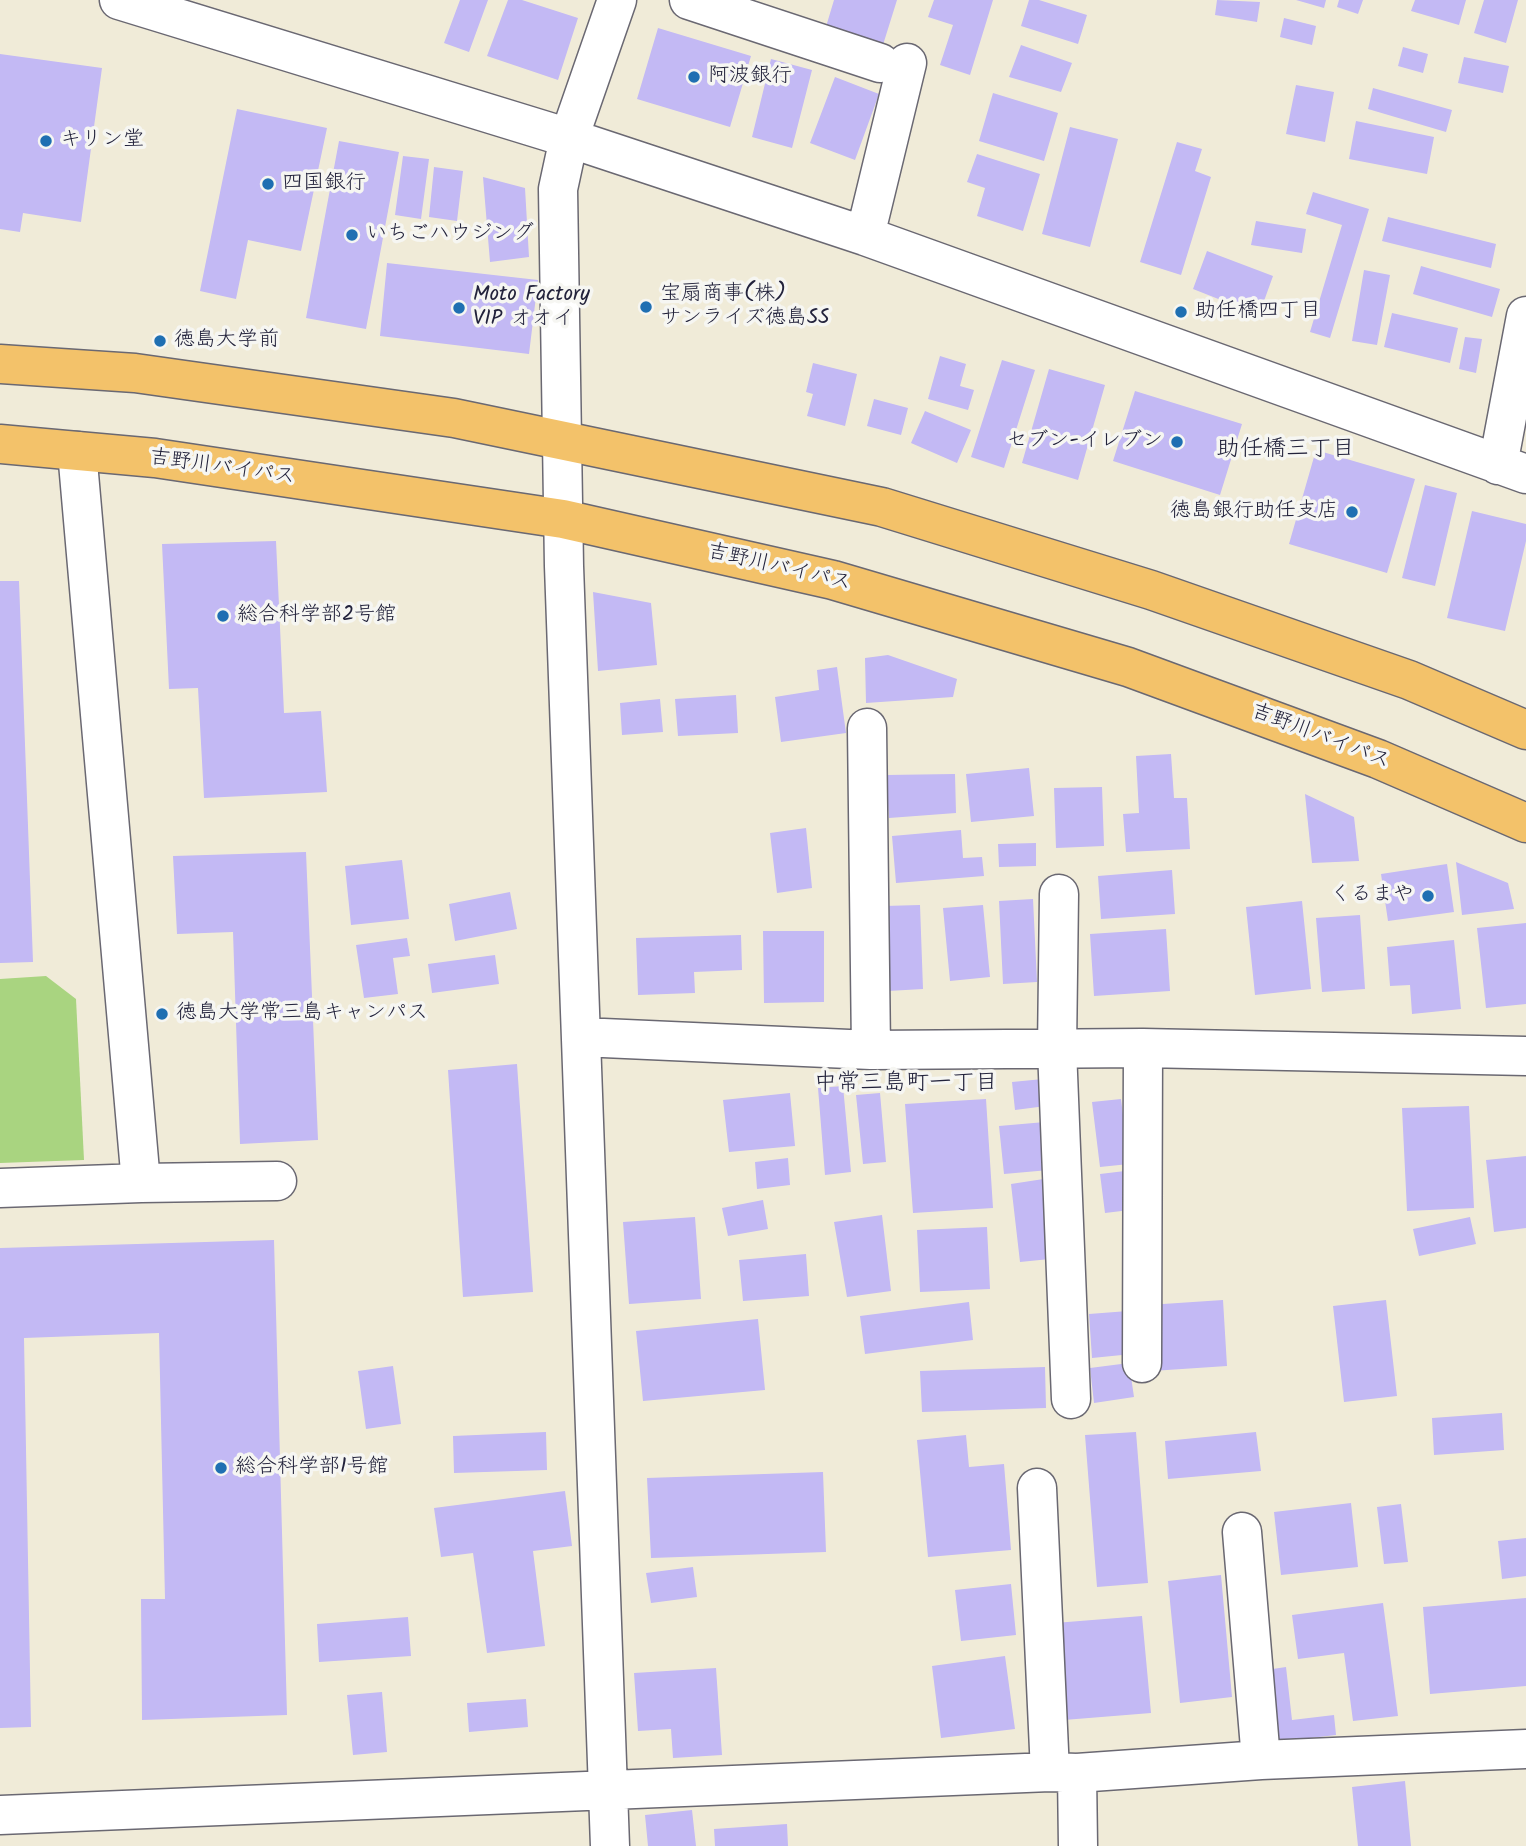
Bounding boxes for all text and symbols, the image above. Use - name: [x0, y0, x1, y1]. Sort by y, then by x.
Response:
- place label: 阿波銀行: [708, 64, 792, 90]
- marker: 阿波銀行: [686, 69, 702, 85]
- place label: キリン堂: [60, 128, 144, 154]
- marker: キリン堂: [38, 133, 54, 149]
- place label: 四国銀行: [282, 171, 366, 197]
- marker: 四国銀行: [260, 176, 276, 192]
- place label: いちごハウジング: [366, 222, 534, 248]
- marker: いちごハウジング: [344, 227, 360, 243]
- place label: 宝扇商事(株) サンライズ徳島SS: [660, 282, 829, 332]
- place label: Moto Factory VIP オオイ: [473, 283, 590, 333]
- marker: 宝扇商事(株) サンライズ徳島SS: [638, 299, 654, 315]
- place label: 助任橋四丁目: [1195, 299, 1321, 325]
- marker: Moto Factory VIP オオイ: [451, 300, 467, 316]
- marker: 助任橋四丁目: [1173, 304, 1189, 320]
- place label: 徳島大学前: [174, 328, 279, 354]
- marker: 徳島大学前: [152, 333, 168, 349]
- place label: セブン-イレブン: [1006, 429, 1163, 455]
- marker: セブン-イレブン: [1169, 434, 1185, 450]
- district label: 助任橋三丁目: [1217, 437, 1355, 465]
- street label: 吉野川バイパス: [147, 446, 297, 492]
- place label: 徳島銀行助任支店: [1170, 499, 1338, 525]
- marker: 徳島銀行助任支店: [1344, 504, 1360, 520]
- street label: 吉野川バイパス: [705, 540, 853, 598]
- place label: 総合科学部2号館: [237, 603, 396, 629]
- marker: 総合科学部2号館: [215, 608, 231, 624]
- street label: 吉野川バイパス: [1247, 700, 1393, 776]
- place label: くるまや: [1330, 883, 1414, 909]
- marker: くるまや: [1420, 888, 1436, 904]
- place label: 徳島大学常三島キャンパス: [176, 1001, 428, 1027]
- marker: 徳島大学常三島キャンパス: [154, 1006, 170, 1022]
- district label: 中常三島町一丁目: [814, 1071, 998, 1099]
- place label: 総合科学部1号館: [235, 1455, 389, 1481]
- marker: 総合科学部1号館: [213, 1460, 229, 1476]

